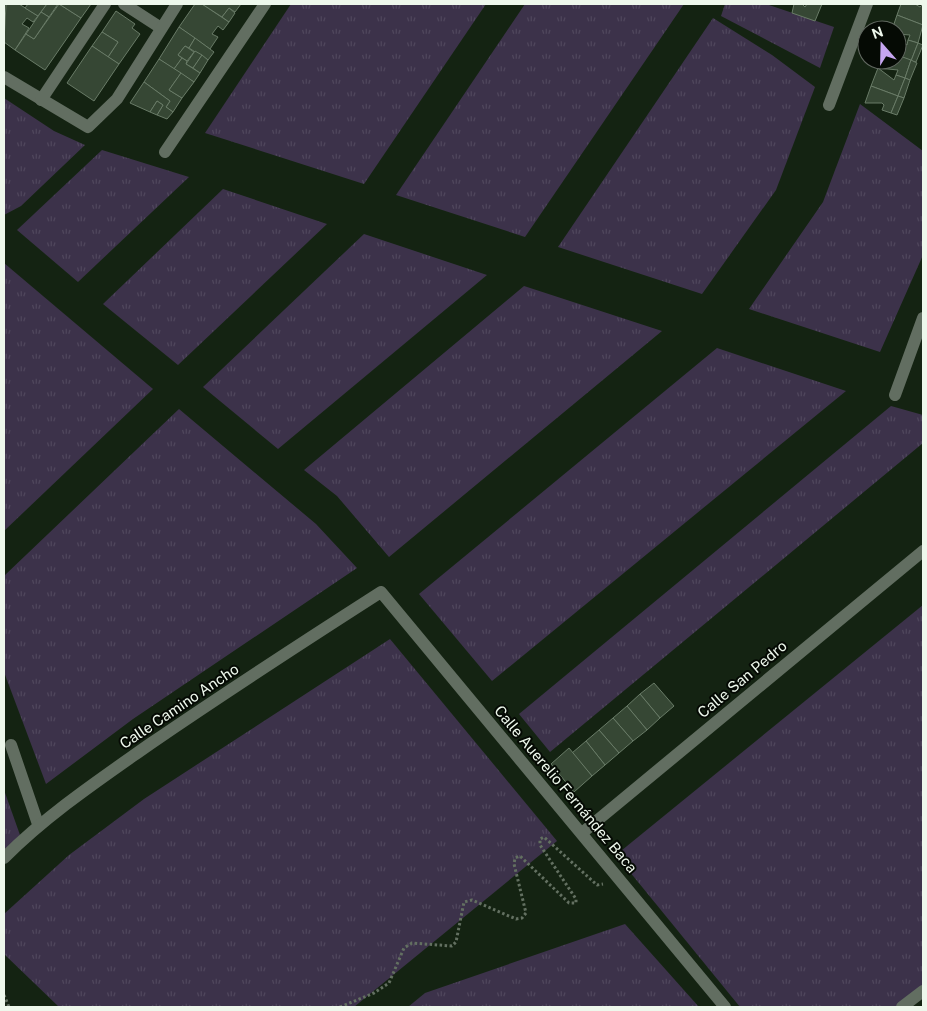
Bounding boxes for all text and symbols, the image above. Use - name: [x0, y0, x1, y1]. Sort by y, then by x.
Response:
- north arrow: [857, 20, 907, 70]
- text: N: [870, 23, 885, 42]
- street label: Calle San Pedro: [694, 637, 790, 721]
- street label: Calle Camino Ancho: [116, 660, 242, 752]
- street label: Calle Auerelio Fernández Baca: [491, 702, 641, 876]

